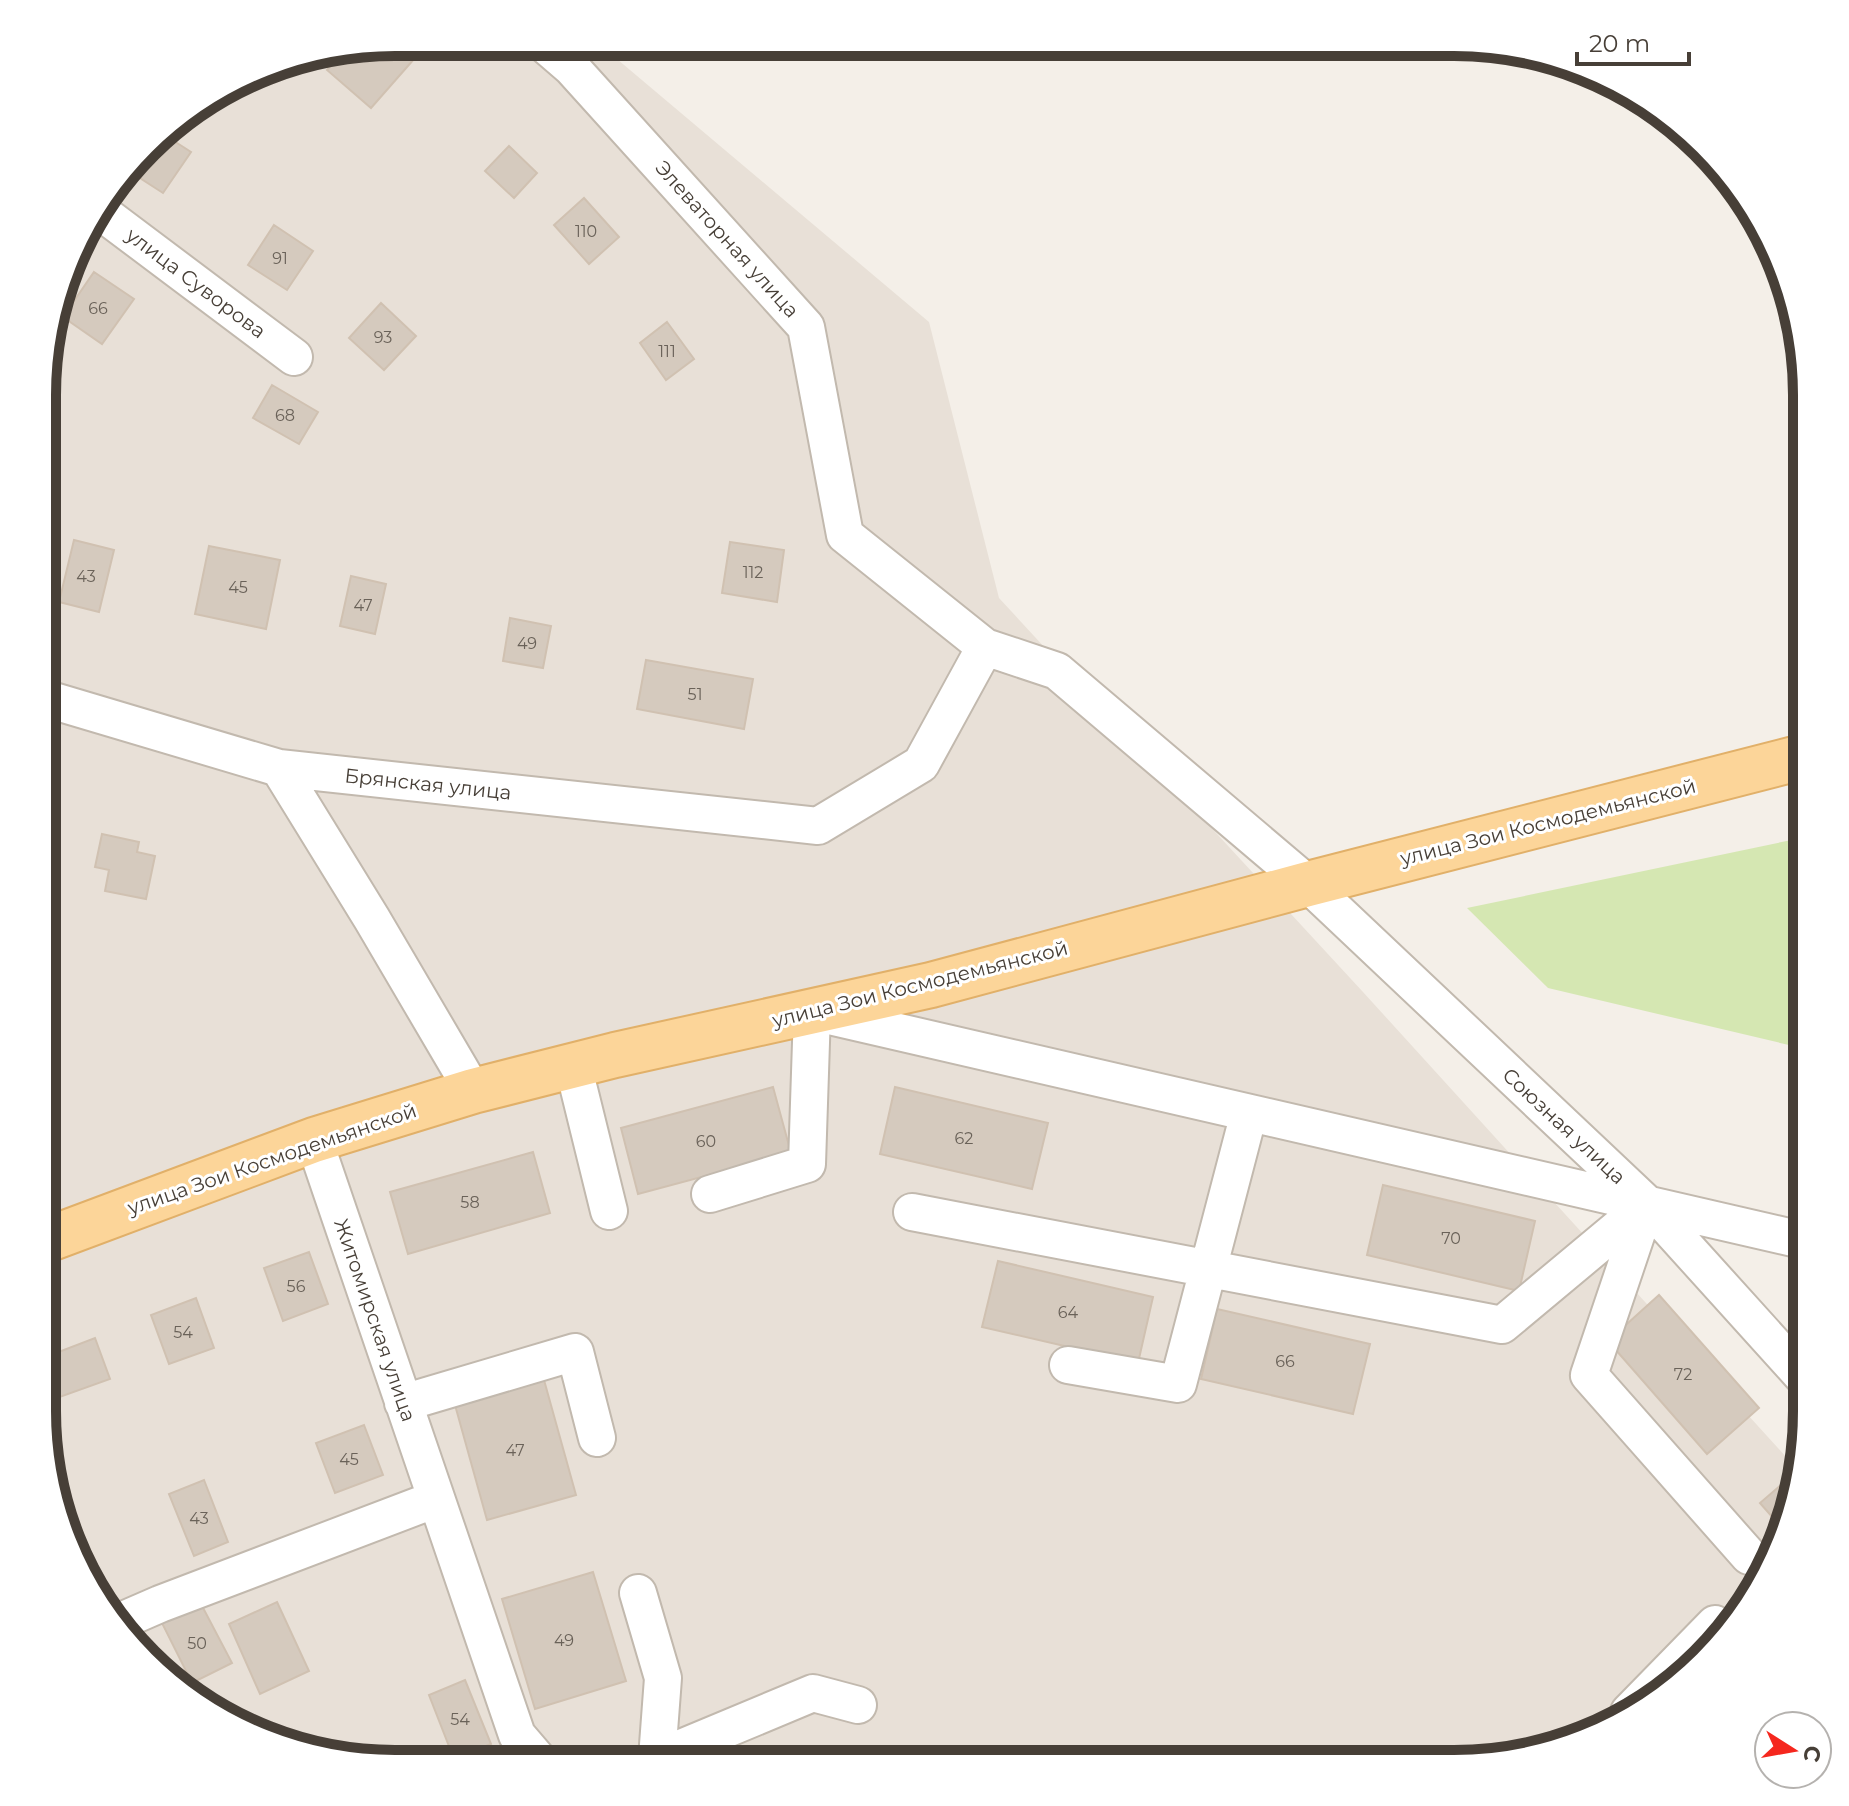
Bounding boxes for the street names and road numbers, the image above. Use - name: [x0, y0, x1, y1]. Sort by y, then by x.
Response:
- street label: Элеваторная улица: [650, 156, 804, 322]
- street label: улица Суворова: [121, 222, 270, 343]
- street label: Брянская улица: [343, 763, 513, 805]
- street label: улица Зои Космодемьянской: [1397, 774, 1698, 871]
- street label: улица Зои Космодемьянской: [769, 936, 1070, 1033]
- street label: Союзная улица: [1497, 1063, 1631, 1189]
- street label: улица Зои Космодемьянской: [123, 1098, 420, 1220]
- street label: Житомирская улица: [329, 1215, 421, 1425]

